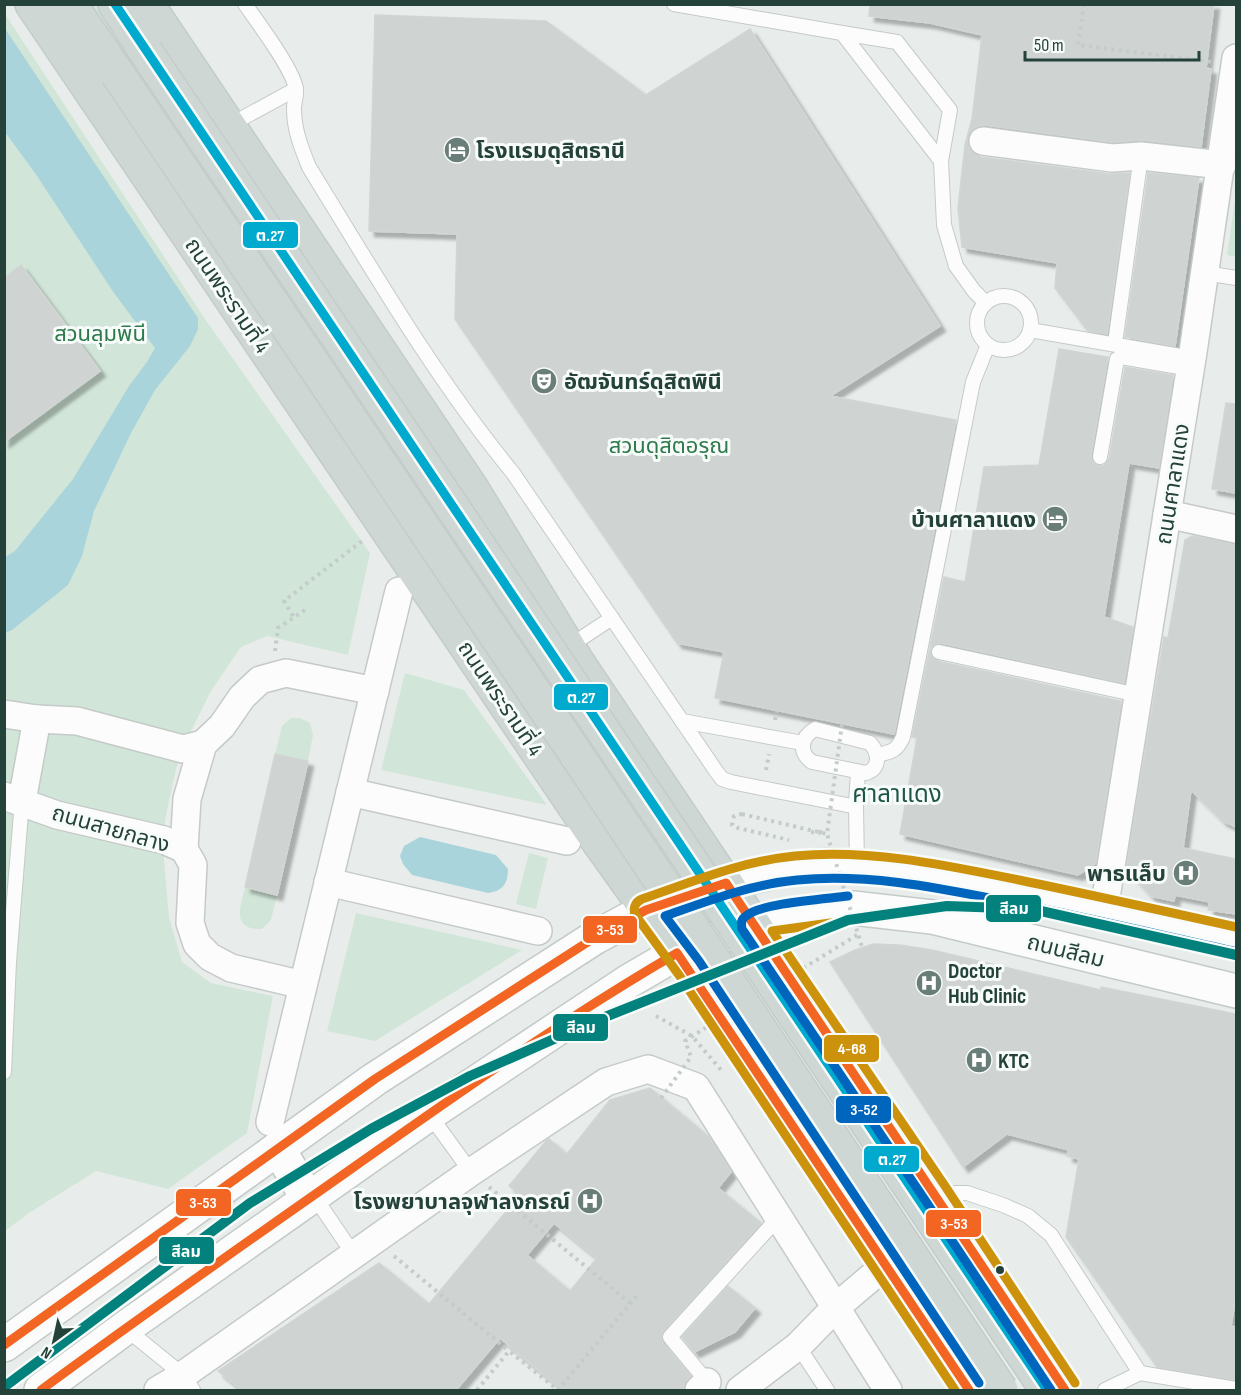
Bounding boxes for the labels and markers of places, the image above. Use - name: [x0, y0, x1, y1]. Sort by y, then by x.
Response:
- hotel icon: โรงแรมดุสิตธานี: [442, 135, 472, 165]
- place label: โรงแรมดุสิตธานี: [476, 138, 625, 165]
- theatre icon: อัฒจันทร์ดุสิตพินี: [529, 366, 559, 396]
- place label: อัฒจันทร์ดุสิตพินี: [564, 369, 722, 396]
- hotel icon: บ้านศาลาแดง: [1040, 504, 1070, 534]
- place label: บ้านศาลาแดง: [911, 507, 1036, 534]
- hospital icon: พาธแล็บ: [1171, 858, 1201, 888]
- place label: พาธแล็บ: [1087, 861, 1166, 888]
- place label: Doctor Hub Clinic: [948, 958, 1026, 1010]
- hospital icon: Doctor Hub Clinic: [914, 968, 944, 998]
- hospital icon: KTC: [964, 1045, 994, 1075]
- place label: KTC: [998, 1048, 1029, 1075]
- hospital icon: โรงพยาบาลจุฬาลงกรณ์: [575, 1186, 605, 1216]
- place label: โรงพยาบาลจุฬาลงกรณ์: [354, 1189, 570, 1216]
- unlabelled marker: [994, 1264, 1006, 1276]

